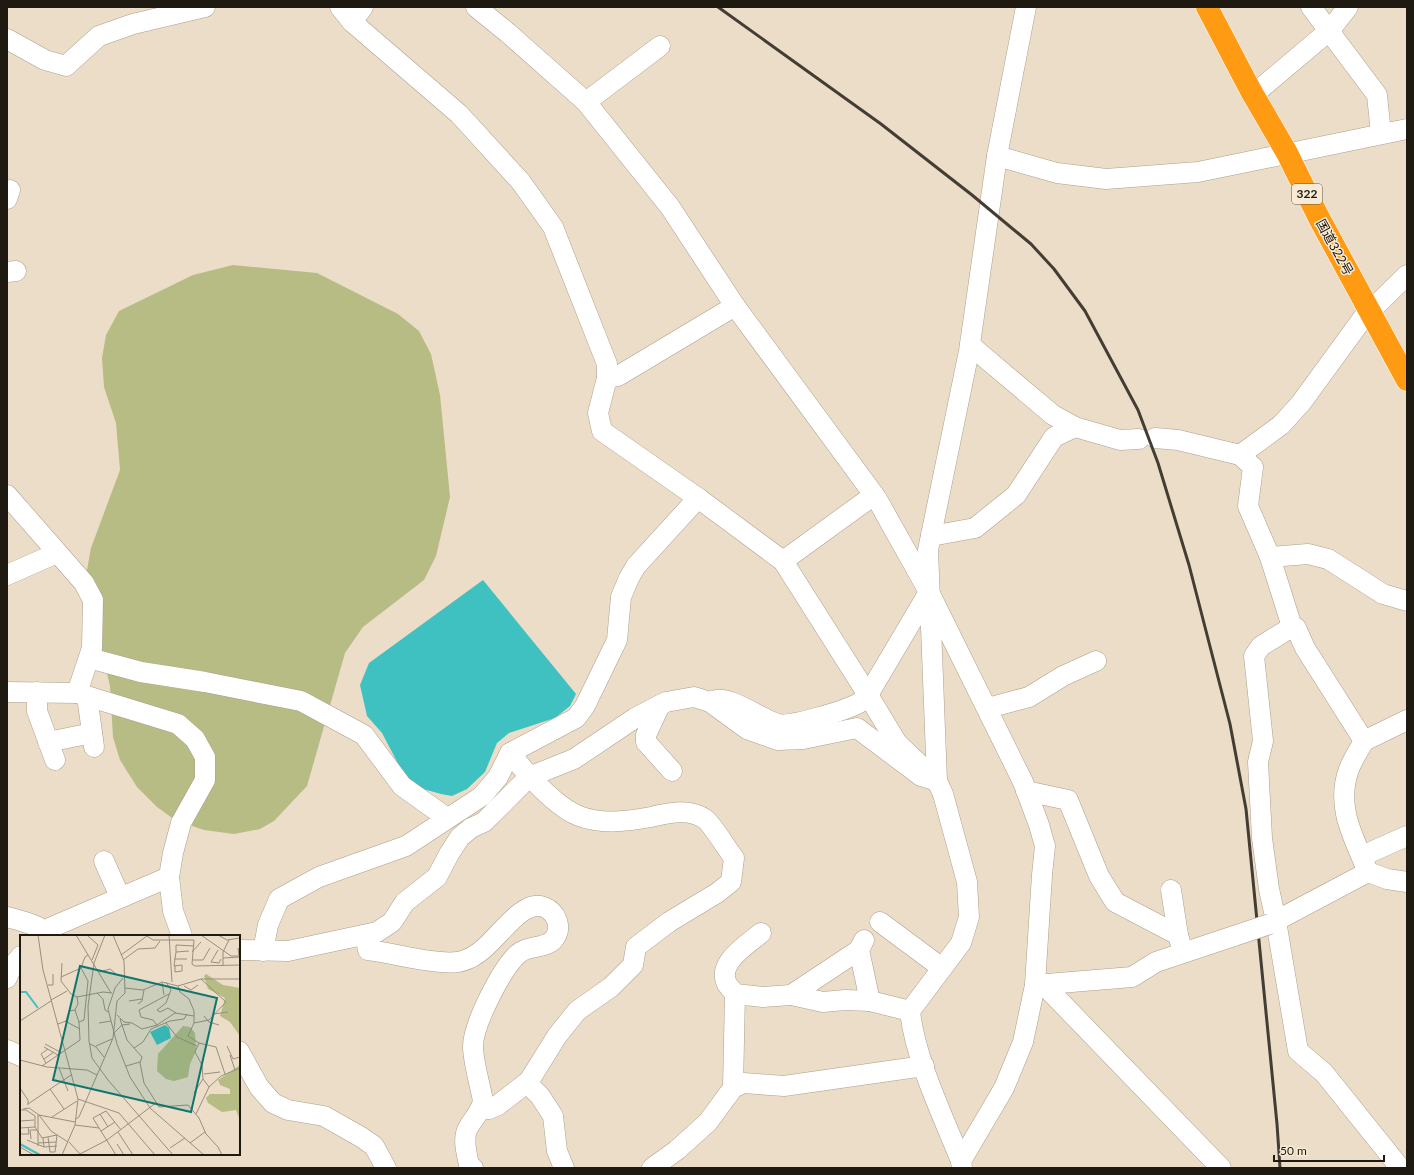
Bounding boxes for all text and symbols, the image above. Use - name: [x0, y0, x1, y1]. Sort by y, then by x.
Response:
- road number: 322: [1292, 184, 1322, 204]
- street label: 国道322号: [1313, 216, 1357, 278]
- inset map: [20, 935, 240, 1155]
- scale bar: [1274, 1137, 1384, 1163]
- text: 50 m: [1280, 1143, 1307, 1158]

